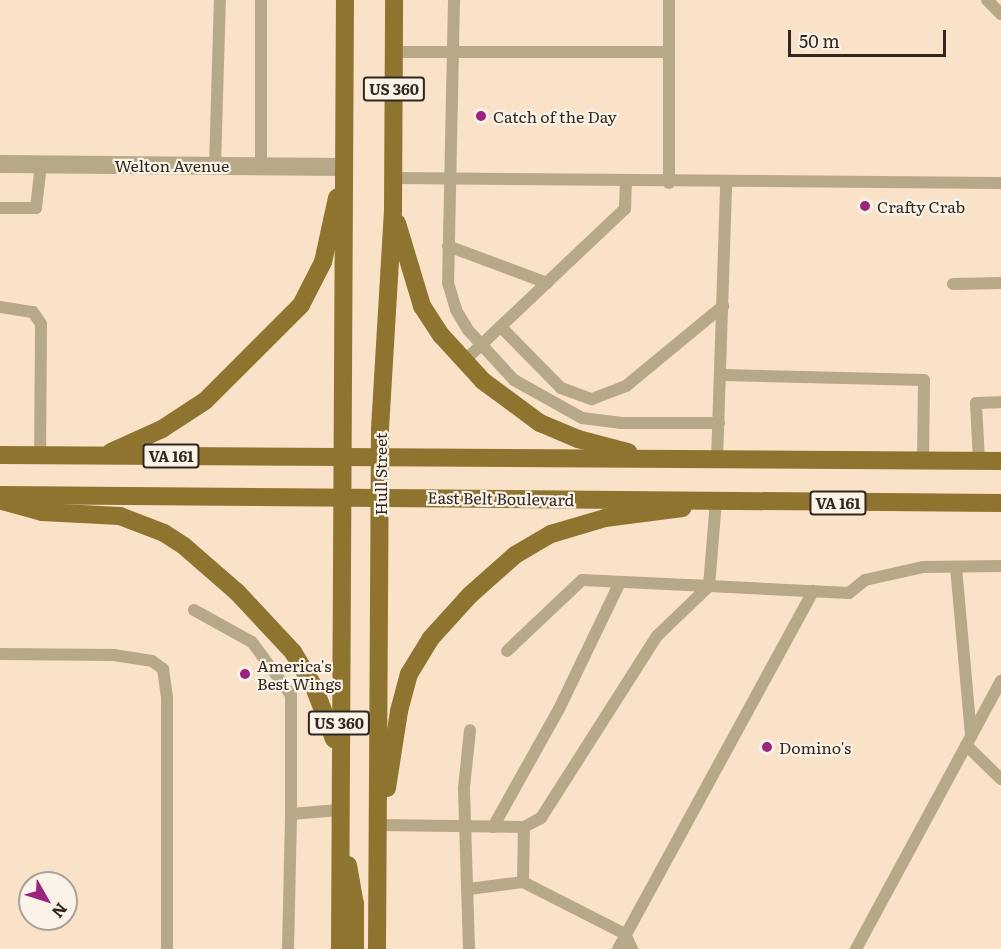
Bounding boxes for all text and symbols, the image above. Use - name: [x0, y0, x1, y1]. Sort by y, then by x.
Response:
- scale bar: [791, 18, 948, 56]
- text: 50 m: [799, 27, 840, 54]
- road number: US 360: [362, 77, 426, 101]
- place label: Catch of the Day: [493, 106, 617, 126]
- marker: Catch of the Day: [474, 109, 488, 123]
- street label: Welton Avenue: [115, 155, 229, 175]
- place label: Crafty Crab: [877, 196, 965, 216]
- marker: Crafty Crab: [858, 199, 872, 213]
- street label: Hull Street: [370, 433, 390, 515]
- road number: VA 161: [141, 444, 201, 468]
- street label: East Belt Boulevard: [427, 487, 575, 509]
- road number: VA 161: [808, 491, 868, 515]
- place label: America's Best Wings: [257, 655, 341, 693]
- marker: America's Best Wings: [238, 667, 252, 681]
- road number: US 360: [308, 711, 370, 735]
- place label: Domino's: [779, 737, 851, 757]
- marker: Domino's: [760, 740, 774, 754]
- north arrow: [18, 871, 78, 931]
- text: N: [47, 898, 74, 924]

